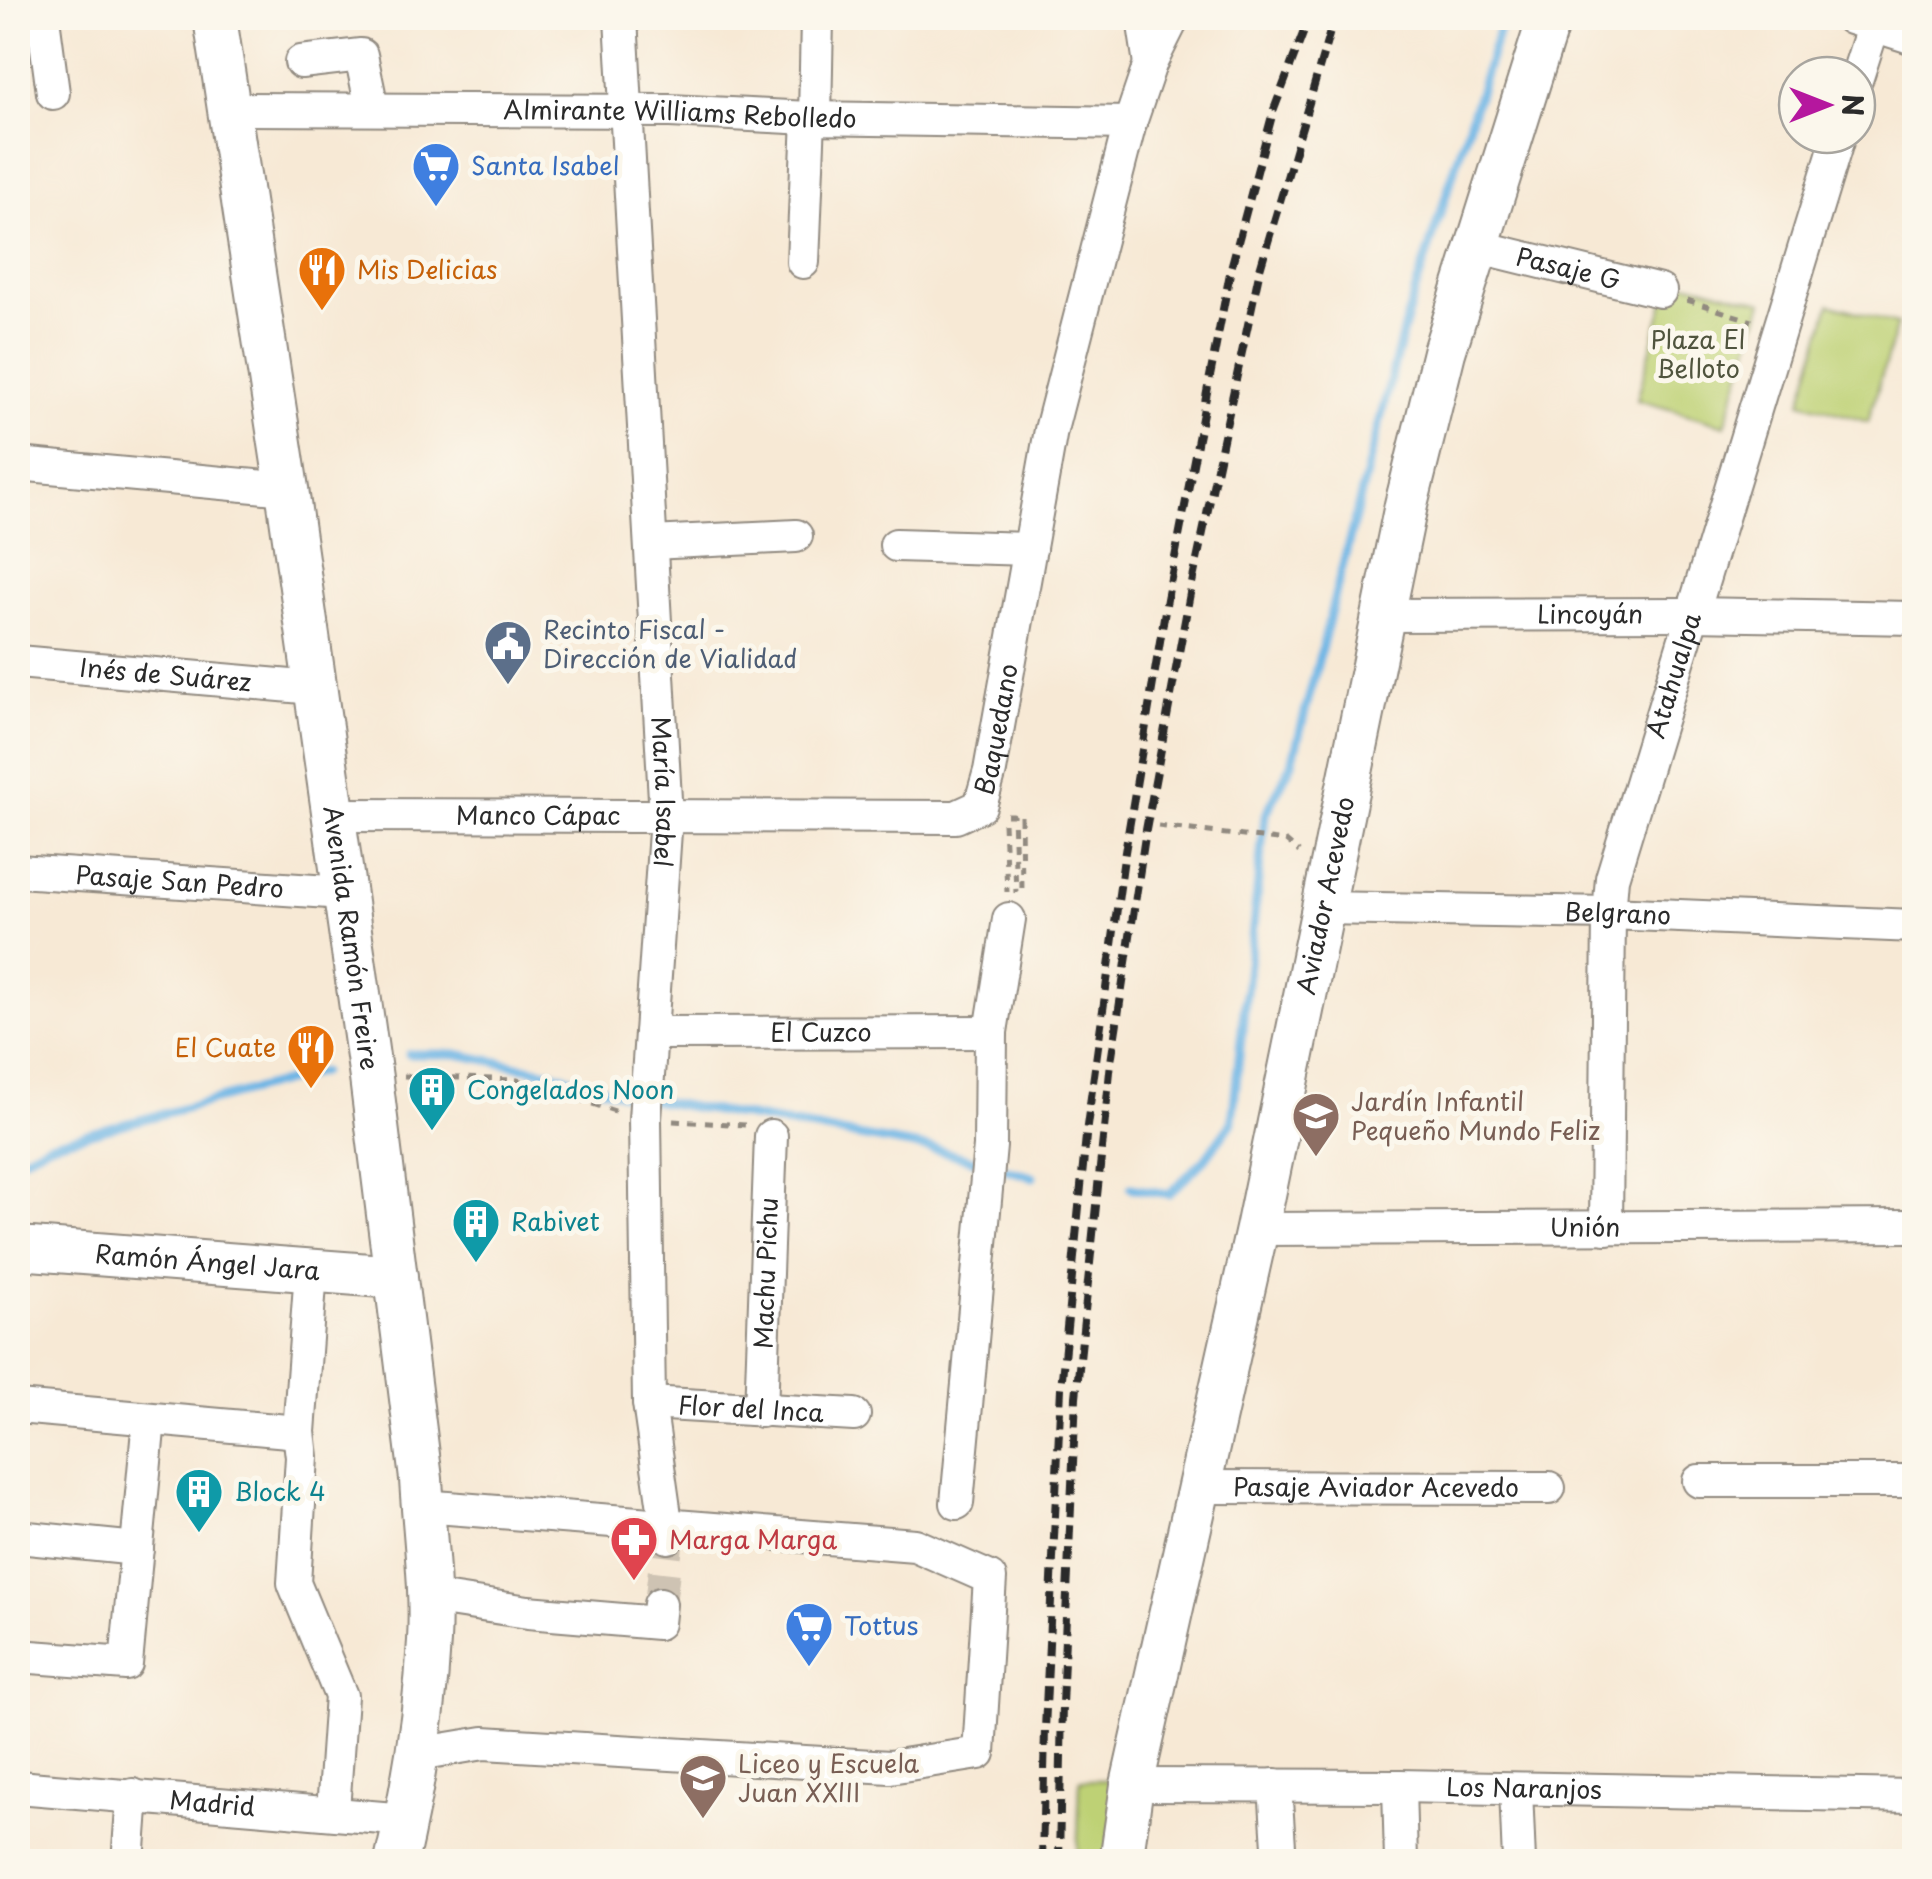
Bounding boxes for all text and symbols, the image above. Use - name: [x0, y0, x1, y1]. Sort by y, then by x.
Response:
- north arrow: [1777, 55, 1877, 155]
- street label: Almirante Williams Rebolledo: [503, 90, 857, 137]
- text: N: [1832, 94, 1875, 116]
- supermarket icon: Santa Isabel: [410, 140, 462, 208]
- place label: Santa Isabel: [471, 146, 620, 184]
- street label: Pasaje G: [1512, 237, 1625, 299]
- restaurant icon: Mis Delicias: [296, 244, 348, 312]
- place label: Mis Delicias: [357, 250, 497, 288]
- park label: Plaza El Belloto: [1651, 320, 1745, 387]
- street label: Lincoyán: [1537, 594, 1643, 632]
- street label: Atahualpa: [1636, 607, 1710, 743]
- place label: Recinto Fiscal - Dirección de Vialidad: [543, 610, 797, 677]
- public building icon: Recinto Fiscal - Dirección de Vialidad: [482, 618, 534, 686]
- street label: Inés de Suárez: [78, 647, 253, 700]
- street label: Baquedano: [964, 661, 1027, 799]
- street label: María Isabel: [642, 715, 686, 868]
- street label: Aviador Acevedo: [1286, 793, 1364, 998]
- street label: Manco Cápac: [456, 795, 620, 834]
- street label: Avenida Ramón Freire: [314, 803, 390, 1072]
- street label: Pasaje San Pedro: [74, 855, 285, 907]
- street label: Belgrano: [1564, 892, 1672, 934]
- street label: El Cuzco: [770, 1012, 872, 1051]
- restaurant icon: El Cuate: [285, 1022, 337, 1090]
- place label: El Cuate: [175, 1028, 276, 1066]
- building icon: Congelados Noon: [406, 1064, 458, 1132]
- place label: Congelados Noon: [467, 1070, 674, 1108]
- place label: Jardín Infantil Pequeño Mundo Feliz: [1351, 1082, 1600, 1149]
- school or university icon: Jardín Infantil Pequeño Mundo Feliz: [1290, 1090, 1342, 1158]
- building icon: Rabivet: [450, 1196, 502, 1264]
- street label: Machu Pichu: [743, 1197, 787, 1350]
- place label: Rabivet: [511, 1202, 600, 1240]
- street label: Unión: [1550, 1207, 1620, 1246]
- street label: Ramón Ángel Jara: [94, 1234, 322, 1289]
- street label: Flor del Inca: [677, 1385, 825, 1431]
- building icon: Block 4: [173, 1466, 225, 1534]
- street label: Pasaje Aviador Acevedo: [1233, 1467, 1519, 1506]
- place label: Block 4: [234, 1472, 326, 1510]
- pharmacy icon: Marga Marga: [608, 1514, 660, 1582]
- place label: Marga Marga: [669, 1520, 837, 1558]
- supermarket icon: Tottus: [783, 1600, 835, 1668]
- place label: Tottus: [844, 1606, 918, 1644]
- place label: Liceo y Escuela Juan XXIII: [738, 1744, 920, 1811]
- school or university icon: Liceo y Escuela Juan XXIII: [677, 1752, 729, 1820]
- street label: Los Naranjos: [1446, 1767, 1602, 1808]
- street label: Madrid: [168, 1780, 257, 1825]

